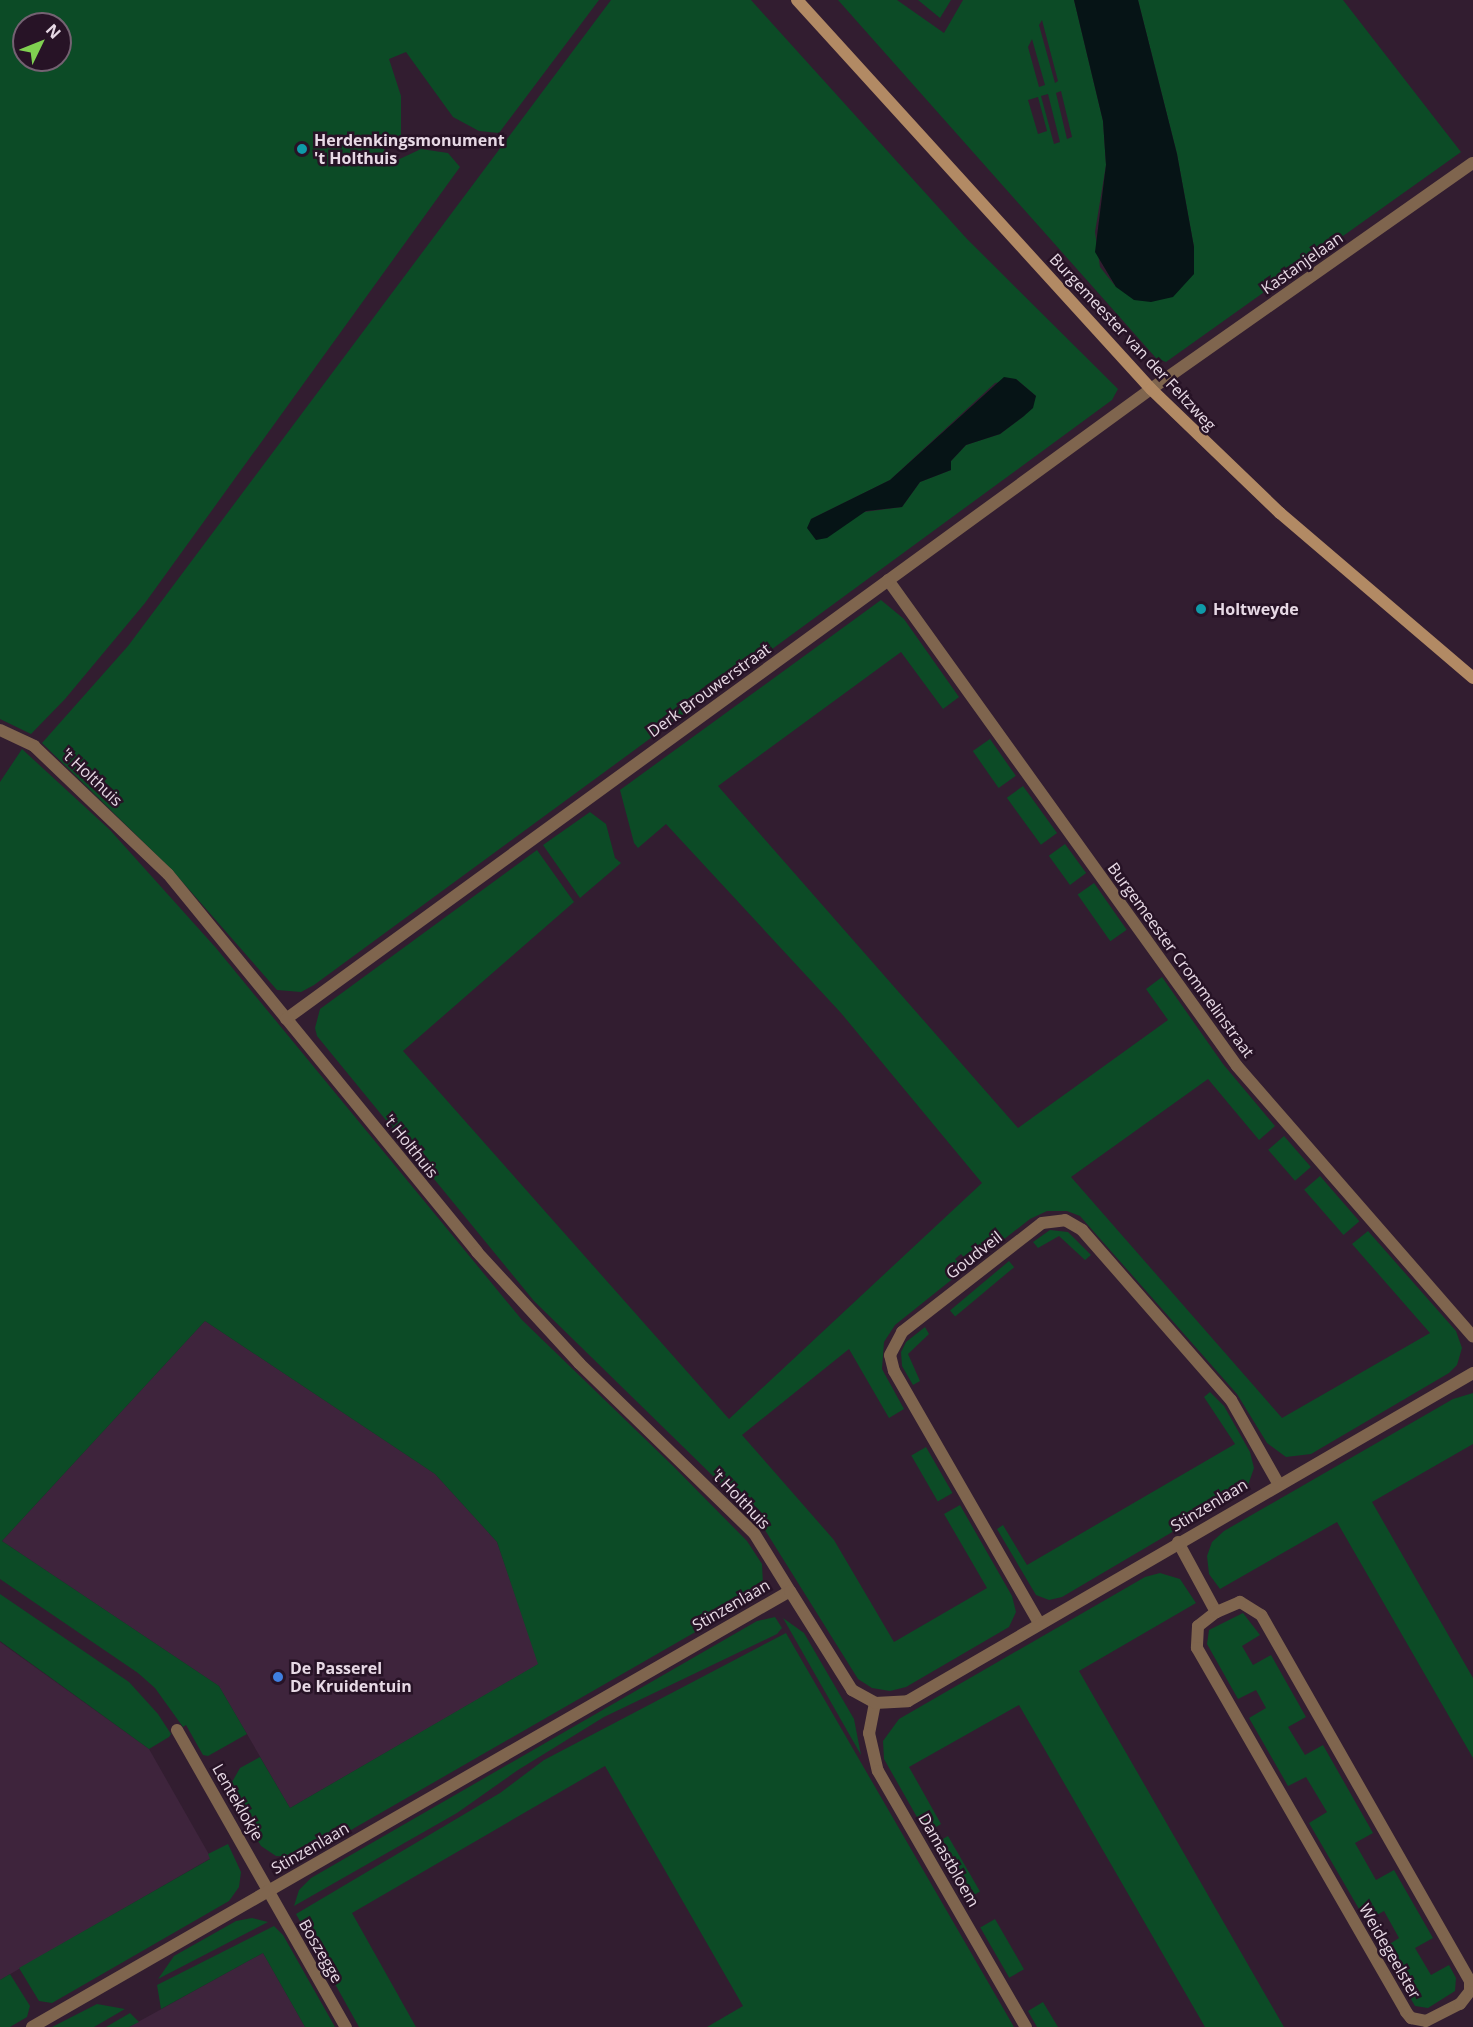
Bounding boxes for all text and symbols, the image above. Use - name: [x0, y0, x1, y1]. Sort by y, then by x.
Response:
- north arrow: [12, 12, 72, 72]
- text: N: [41, 19, 66, 43]
- place label: Herdenkingsmonument 't Holthuis: [314, 130, 505, 168]
- marker: Herdenkingsmonument 't Holthuis: [295, 142, 309, 156]
- street label: Kastanjelaan: [1257, 228, 1347, 298]
- street label: Burgemeester van der Feltzweg: [1046, 250, 1220, 434]
- place label: Holtweyde: [1213, 599, 1299, 619]
- marker: Holtweyde: [1194, 602, 1208, 616]
- street label: Derk Brouwerstraat: [644, 639, 774, 741]
- street label: 't Holthuis: [58, 744, 126, 810]
- street label: Burgemeester Crommelinstraat: [1104, 859, 1258, 1061]
- street label: 't Holthuis: [380, 1110, 442, 1182]
- street label: Goudveil: [942, 1227, 1006, 1283]
- street label: 't Holthuis: [708, 1465, 774, 1533]
- street label: Stinzenlaan: [1167, 1475, 1251, 1535]
- street label: Stinzenlaan: [689, 1575, 773, 1635]
- place label: De Passerel De Kruidentuin: [290, 1658, 412, 1696]
- marker: De Passerel De Kruidentuin: [271, 1670, 285, 1684]
- street label: Lenteklokje: [208, 1760, 268, 1844]
- street label: Damastbloem: [914, 1810, 984, 1910]
- street label: Stinzenlaan: [268, 1818, 352, 1878]
- street label: Weidegeelster: [1355, 1900, 1425, 2002]
- street label: Boszegge: [295, 1916, 347, 1986]

